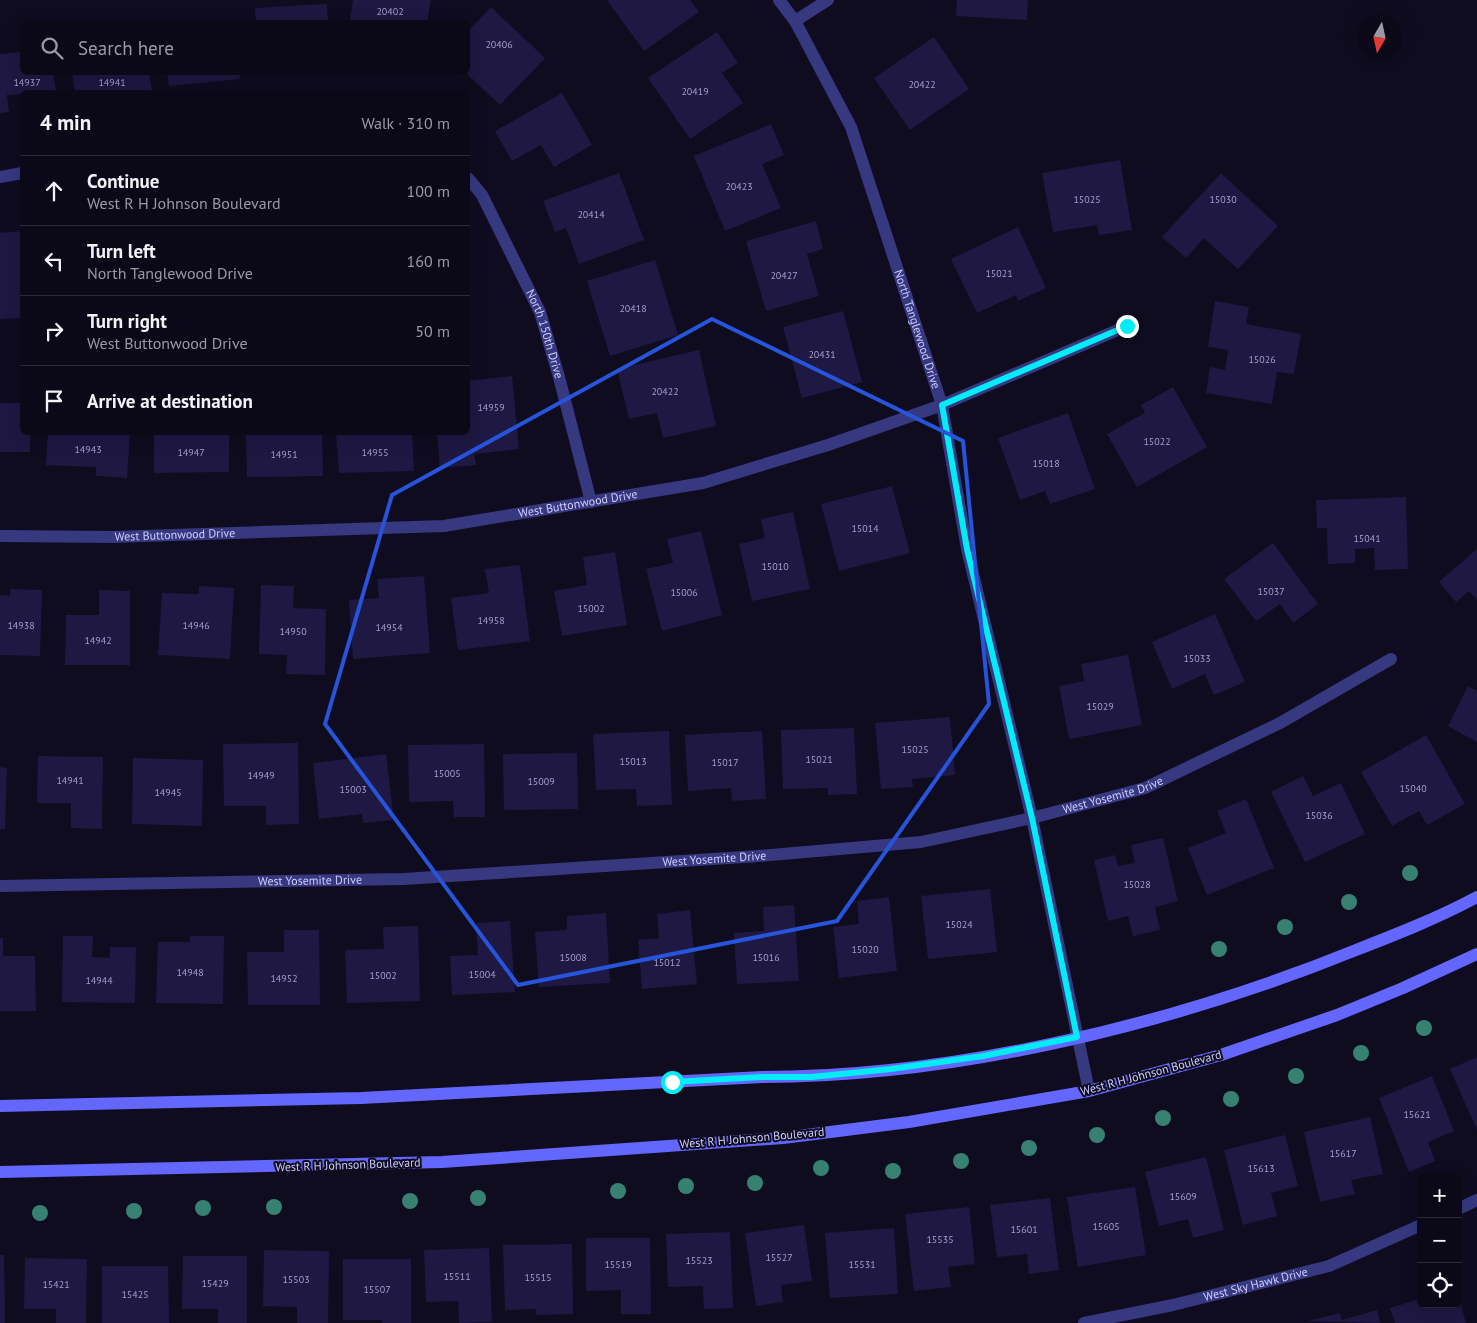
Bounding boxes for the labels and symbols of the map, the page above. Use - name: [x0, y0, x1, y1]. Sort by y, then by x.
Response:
- house number: 20402: [376, 5, 404, 18]
- north arrow: [1357, 15, 1402, 60]
- house number: 20406: [485, 38, 513, 51]
- house number: 14937: [13, 76, 41, 89]
- house number: 14941: [98, 76, 126, 89]
- house number: 20422: [908, 78, 936, 91]
- house number: 20419: [681, 85, 709, 98]
- house number: 20423: [725, 180, 753, 193]
- house number: 15025: [1073, 193, 1101, 206]
- house number: 15030: [1209, 193, 1237, 206]
- house number: 20414: [577, 208, 605, 221]
- street label: North Tanglewood Drive: [891, 267, 944, 391]
- house number: 15021: [985, 267, 1013, 280]
- house number: 20427: [770, 269, 798, 282]
- street label: North 150th Drive: [523, 287, 567, 380]
- house number: 20418: [619, 302, 647, 315]
- route end: [1116, 315, 1139, 338]
- house number: 20431: [808, 348, 836, 361]
- house number: 15026: [1248, 353, 1276, 366]
- house number: 20422: [651, 385, 679, 398]
- house number: 14959: [477, 401, 505, 414]
- house number: 15022: [1143, 435, 1171, 448]
- house number: 14943: [74, 443, 102, 456]
- house number: 14947: [177, 446, 205, 459]
- house number: 14955: [361, 446, 389, 459]
- house number: 14951: [270, 448, 298, 461]
- house number: 15018: [1032, 457, 1060, 470]
- street label: West Buttonwood Drive: [517, 486, 639, 521]
- house number: 15014: [851, 522, 879, 535]
- street label: West Buttonwood Drive: [114, 525, 235, 544]
- house number: 15041: [1353, 532, 1381, 545]
- house number: 15010: [761, 560, 789, 573]
- house number: 15037: [1257, 585, 1285, 598]
- house number: 15006: [670, 586, 698, 599]
- house number: 15002: [577, 602, 605, 615]
- house number: 14958: [477, 614, 505, 627]
- house number: 14938: [7, 619, 35, 632]
- house number: 14946: [182, 619, 210, 632]
- house number: 14954: [375, 621, 403, 634]
- house number: 14950: [279, 625, 307, 638]
- house number: 14942: [84, 634, 112, 647]
- house number: 15033: [1183, 652, 1211, 665]
- house number: 15029: [1086, 700, 1114, 713]
- house number: 15025: [901, 743, 929, 756]
- house number: 15021: [805, 753, 833, 766]
- house number: 15013: [619, 755, 647, 768]
- house number: 15017: [711, 756, 739, 769]
- house number: 15005: [433, 767, 461, 780]
- house number: 14949: [247, 769, 275, 782]
- street label: West Yosemite Drive: [1061, 772, 1165, 817]
- house number: 14941: [56, 774, 84, 787]
- house number: 15009: [527, 775, 555, 788]
- house number: 15040: [1399, 782, 1427, 795]
- house number: 15003: [339, 783, 367, 796]
- house number: 14945: [154, 786, 182, 799]
- house number: 15036: [1305, 809, 1333, 822]
- street label: West Yosemite Drive: [662, 847, 767, 869]
- street label: West Yosemite Drive: [258, 872, 362, 889]
- house number: 15028: [1123, 878, 1151, 891]
- house number: 15024: [945, 918, 973, 931]
- house number: 15020: [851, 943, 879, 956]
- house number: 15008: [559, 951, 587, 964]
- house number: 15016: [752, 951, 780, 964]
- house number: 15012: [653, 956, 681, 969]
- house number: 14948: [176, 966, 204, 979]
- house number: 15004: [468, 968, 496, 981]
- house number: 15002: [369, 969, 397, 982]
- house number: 14952: [270, 972, 298, 985]
- house number: 14944: [85, 974, 113, 987]
- street label: West R H Johnson Boulevard: [1079, 1046, 1223, 1099]
- route start: [661, 1071, 684, 1094]
- house number: 15621: [1403, 1108, 1431, 1121]
- street label: West R H Johnson Boulevard: [679, 1124, 825, 1151]
- house number: 15617: [1329, 1147, 1357, 1160]
- street label: West R H Johnson Boulevard: [275, 1154, 421, 1175]
- house number: 15613: [1247, 1162, 1275, 1175]
- house number: 15609: [1169, 1190, 1197, 1203]
- house number: 15605: [1092, 1220, 1120, 1233]
- house number: 15601: [1010, 1223, 1038, 1236]
- house number: 15535: [926, 1233, 954, 1246]
- house number: 15527: [765, 1251, 793, 1264]
- house number: 15523: [685, 1254, 713, 1267]
- house number: 15519: [604, 1258, 632, 1271]
- house number: 15531: [848, 1258, 876, 1271]
- street label: West Sky Hawk Drive: [1202, 1264, 1309, 1304]
- house number: 15511: [443, 1270, 471, 1283]
- house number: 15515: [524, 1271, 552, 1284]
- house number: 15503: [282, 1273, 310, 1286]
- house number: 15429: [201, 1277, 229, 1290]
- house number: 15421: [42, 1278, 70, 1291]
- house number: 15507: [363, 1283, 391, 1296]
- house number: 15425: [121, 1288, 149, 1301]

